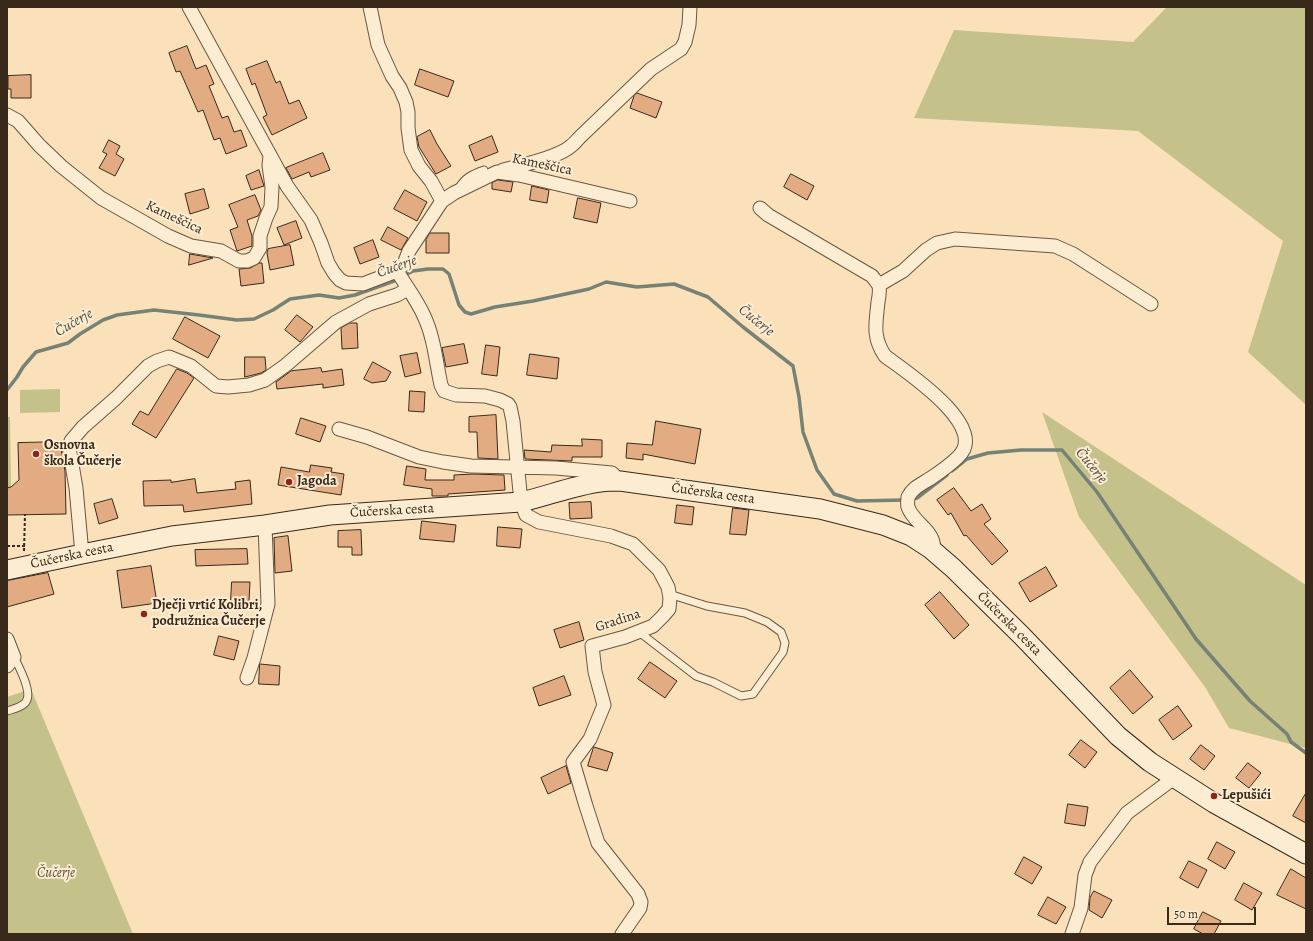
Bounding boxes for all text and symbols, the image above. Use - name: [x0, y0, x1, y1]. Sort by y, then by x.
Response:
- street label: Kameščica: [510, 150, 574, 180]
- street label: Kameščica: [143, 198, 205, 238]
- water label: Čučerje: [375, 252, 419, 282]
- water label: Čučerje: [734, 301, 778, 341]
- water label: Čučerje: [52, 305, 96, 341]
- place label: Osnovna škola Čučerje: [44, 438, 121, 470]
- water label: Čučerje: [1071, 444, 1111, 488]
- marker: Osnovna škola Čučerje: [31, 449, 41, 459]
- place label: Jagoda: [297, 474, 337, 490]
- marker: Jagoda: [284, 477, 294, 487]
- street label: Čučerska cesta: [670, 480, 756, 508]
- street label: Čučerska cesta: [350, 500, 434, 522]
- street label: Čučerska cesta: [29, 539, 115, 573]
- street label: Čučerska cesta: [973, 588, 1045, 660]
- place label: Dječji vrtić Kolibri, podružnica Čučerje: [152, 598, 266, 630]
- street label: Gradina: [593, 606, 643, 636]
- marker: Dječji vrtić Kolibri, podružnica Čučerje: [139, 609, 149, 619]
- place label: Lepušići: [1222, 788, 1271, 804]
- marker: Lepušići: [1209, 791, 1219, 801]
- park label: Čučerje: [37, 866, 75, 882]
- scale bar: [1169, 899, 1258, 925]
- text: 50 m: [1174, 906, 1198, 922]

